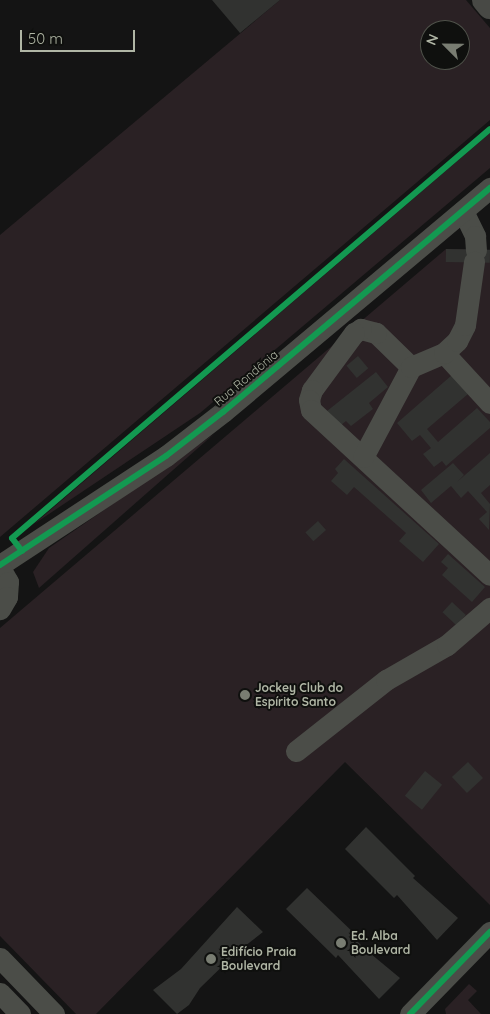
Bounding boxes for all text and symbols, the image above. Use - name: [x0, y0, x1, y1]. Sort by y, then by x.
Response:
- scale bar: [22, 20, 138, 52]
- north arrow: [420, 20, 470, 70]
- text: 50 m: [28, 29, 63, 48]
- text: N: [422, 31, 442, 48]
- street label: Rua Rondônia: [211, 347, 281, 409]
- place label: Jockey Club do Espírito Santo: [255, 681, 343, 709]
- marker: Jockey Club do Espírito Santo: [239, 689, 251, 701]
- place label: Ed. Alba Boulevard: [351, 929, 410, 957]
- marker: Ed. Alba Boulevard: [335, 937, 347, 949]
- place label: Edifício Praia Boulevard: [221, 945, 296, 973]
- marker: Edifício Praia Boulevard: [205, 953, 217, 965]

